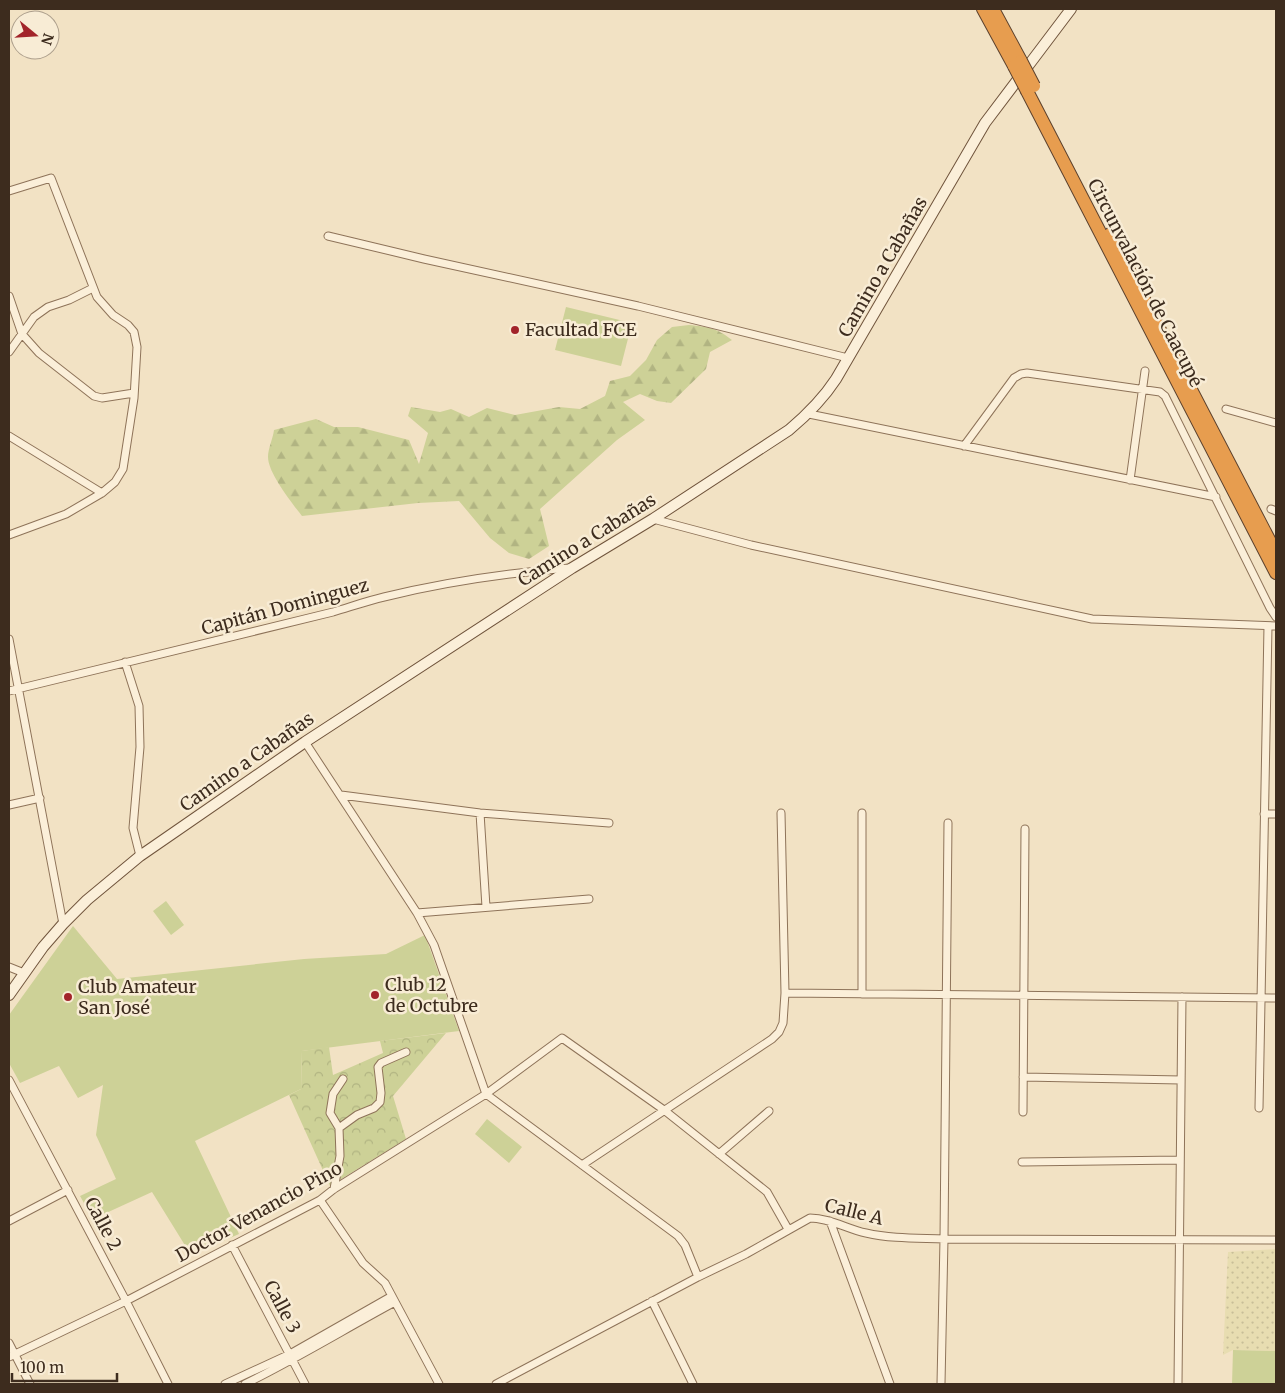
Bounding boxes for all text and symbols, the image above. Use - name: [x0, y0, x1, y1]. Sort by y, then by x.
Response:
- north arrow: [10, 10, 60, 60]
- text: N: [37, 31, 58, 47]
- street label: Circunvalación de Caacupé: [1083, 175, 1208, 391]
- street label: Camino a Cabañas: [833, 192, 932, 341]
- place label: Facultad FCE: [525, 318, 637, 341]
- marker: Facultad FCE: [509, 324, 521, 336]
- street label: Camino a Cabañas: [514, 488, 660, 591]
- street label: Capitán Dominguez: [199, 573, 371, 640]
- street label: Camino a Cabañas: [175, 707, 318, 816]
- place label: Club 12 de Octubre: [385, 973, 478, 1017]
- place label: Club Amateur San José: [78, 975, 197, 1019]
- marker: Club 12 de Octubre: [369, 989, 381, 1001]
- marker: Club Amateur San José: [62, 991, 74, 1003]
- street label: Doctor Venancio Pino: [172, 1156, 346, 1267]
- street label: Calle 2: [80, 1193, 127, 1254]
- street label: Calle A: [823, 1193, 886, 1230]
- street label: Calle 3: [259, 1276, 306, 1337]
- scale bar: [12, 1350, 118, 1382]
- text: 100 m: [20, 1358, 64, 1377]

